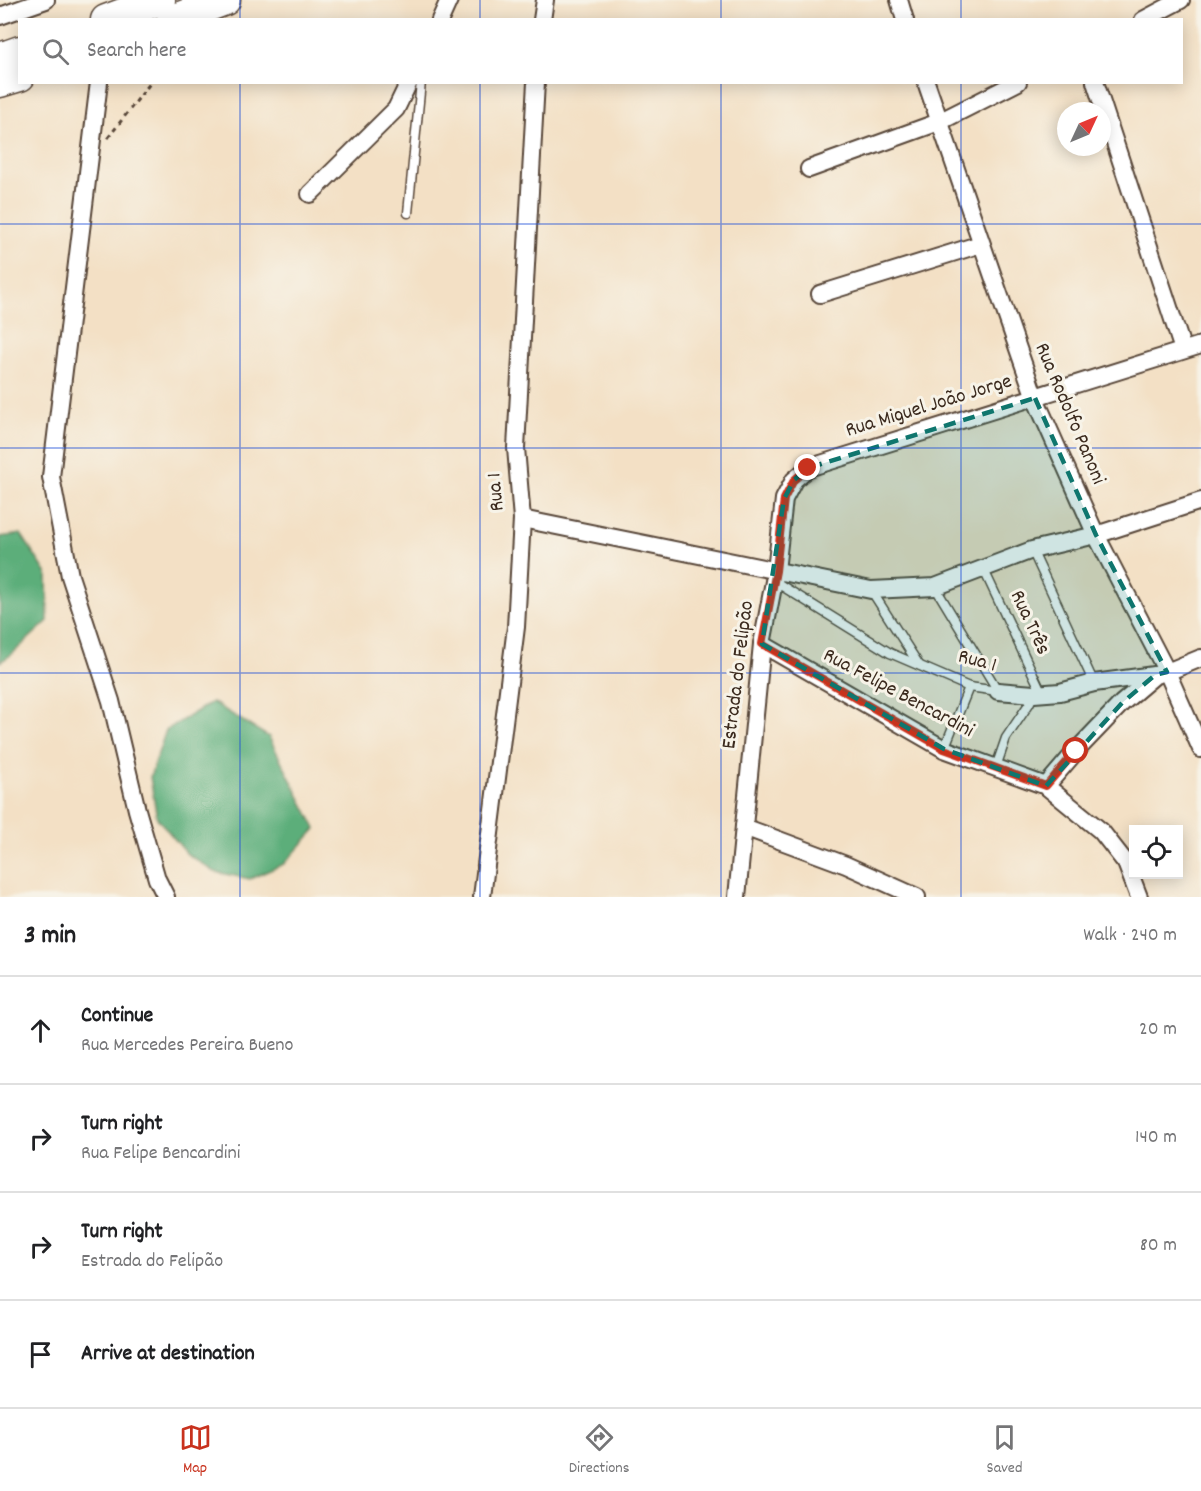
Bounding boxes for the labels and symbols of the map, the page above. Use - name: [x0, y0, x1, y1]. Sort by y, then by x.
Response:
- north arrow: [1057, 102, 1111, 156]
- street label: Rua Rodolfo Panoni: [1026, 339, 1112, 490]
- street label: Rua Miguel João Jorge: [842, 367, 1016, 447]
- route end: [794, 454, 820, 480]
- street label: Rua 1: [480, 471, 514, 513]
- street label: Rua Três: [1001, 586, 1057, 660]
- street label: Estrada do Felipão: [715, 599, 763, 751]
- street label: Rua Felipe Bencardini: [817, 641, 979, 747]
- street label: Rua 1: [955, 643, 999, 681]
- route start: [1062, 737, 1088, 763]

